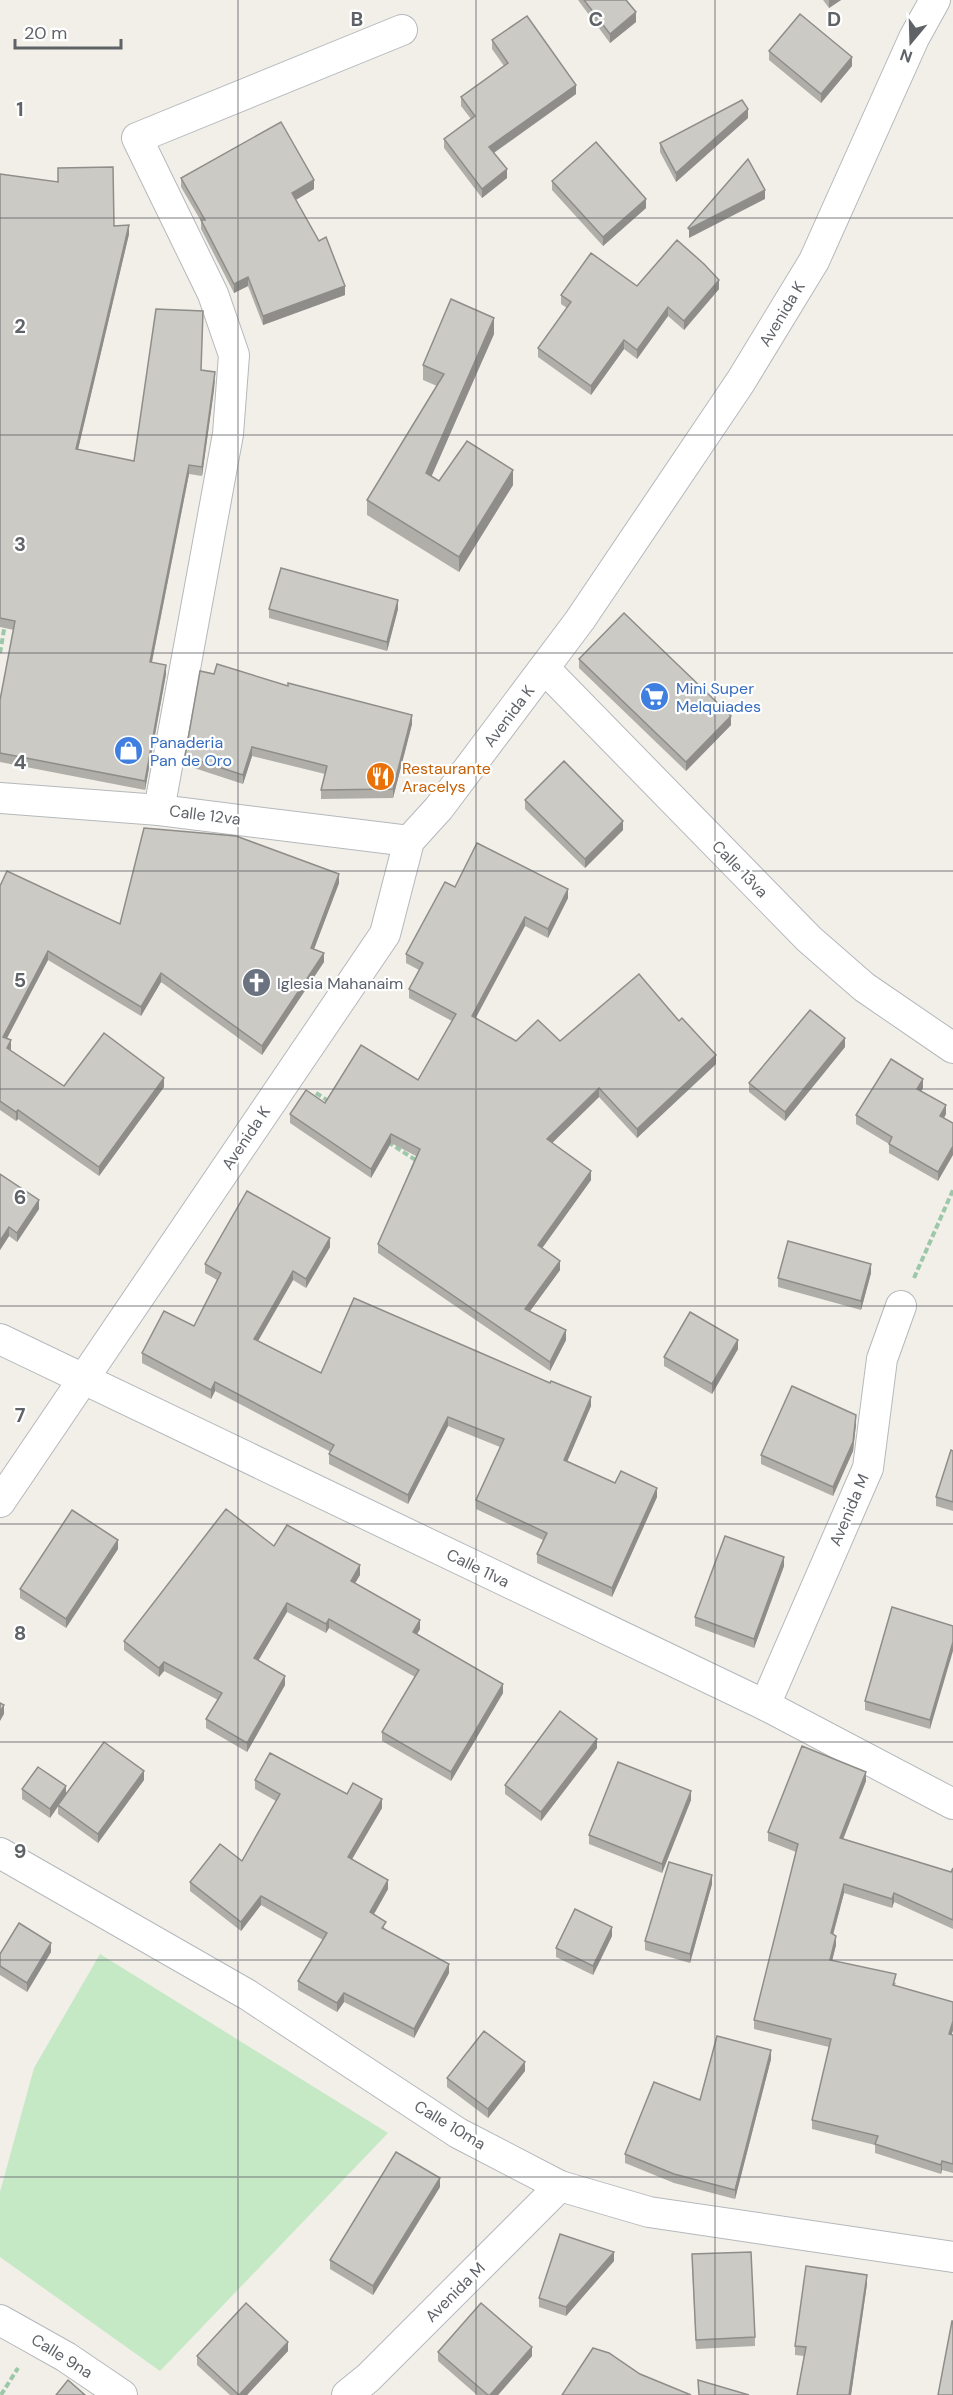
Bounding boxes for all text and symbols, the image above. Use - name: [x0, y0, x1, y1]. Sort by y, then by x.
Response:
- text: B: [351, 6, 363, 32]
- text: C: [589, 6, 603, 32]
- text: D: [827, 6, 841, 32]
- scale bar: [15, 12, 122, 50]
- north arrow: [881, 12, 941, 72]
- text: 20 m: [24, 21, 67, 45]
- text: N: [897, 44, 915, 68]
- text: 1: [16, 96, 24, 122]
- street label: Avenida K: [754, 278, 810, 350]
- text: 2: [14, 313, 26, 339]
- text: 3: [14, 531, 26, 557]
- place label: Mini Super Melquiades: [676, 678, 761, 717]
- street label: Avenida K: [479, 681, 539, 751]
- supermarket icon: Mini Super Melquiades: [639, 681, 671, 713]
- place label: Panaderia Pan de Oro: [150, 732, 232, 771]
- shop icon: Panaderia Pan de Oro: [113, 735, 145, 767]
- text: 4: [14, 749, 27, 775]
- place label: Restaurante Aracelys: [402, 758, 491, 797]
- restaurant icon: Restaurante Aracelys: [365, 761, 397, 793]
- street label: Calle 12va: [168, 800, 242, 830]
- street label: Calle 13va: [707, 836, 773, 902]
- text: 5: [14, 967, 26, 993]
- church icon: Iglesia Mahanaim: [240, 967, 272, 999]
- place label: Iglesia Mahanaim: [277, 973, 403, 994]
- street label: Avenida K: [217, 1102, 275, 1174]
- text: 6: [14, 1184, 26, 1210]
- text: 7: [15, 1402, 26, 1428]
- street label: Avenida M: [824, 1471, 874, 1549]
- street label: Calle 11va: [443, 1544, 513, 1592]
- text: 8: [14, 1620, 26, 1646]
- text: 9: [14, 1838, 26, 1864]
- street label: Calle 10ma: [410, 2096, 490, 2154]
- street label: Avenida M: [421, 2258, 489, 2326]
- street label: Calle 9na: [27, 2329, 97, 2383]

